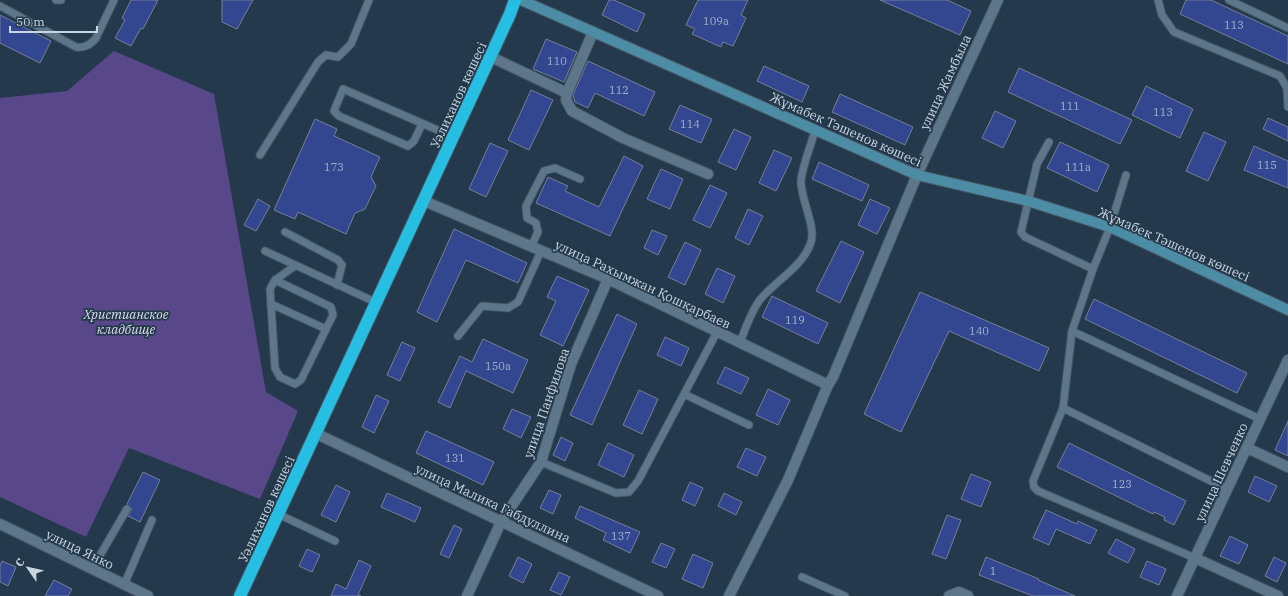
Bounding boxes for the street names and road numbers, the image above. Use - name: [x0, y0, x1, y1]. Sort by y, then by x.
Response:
- street label: улица Жамбыла: [916, 32, 975, 133]
- street label: Уәлиханов көшесі: [426, 39, 491, 151]
- street label: Жұмабек Тәшенов көшесі: [767, 88, 924, 171]
- street label: Жұмабек Тәшенов көшесі: [1095, 203, 1252, 286]
- street label: улица Рахымжан Қошқарбаев: [552, 236, 733, 333]
- street label: улица Панфилова: [520, 346, 573, 461]
- street label: улица Шевченко: [1191, 420, 1252, 524]
- street label: Уәлиханов көшесі: [234, 453, 299, 565]
- street label: улица Малика Габдуллина: [413, 460, 573, 547]
- street label: улица Янко: [43, 526, 117, 573]

